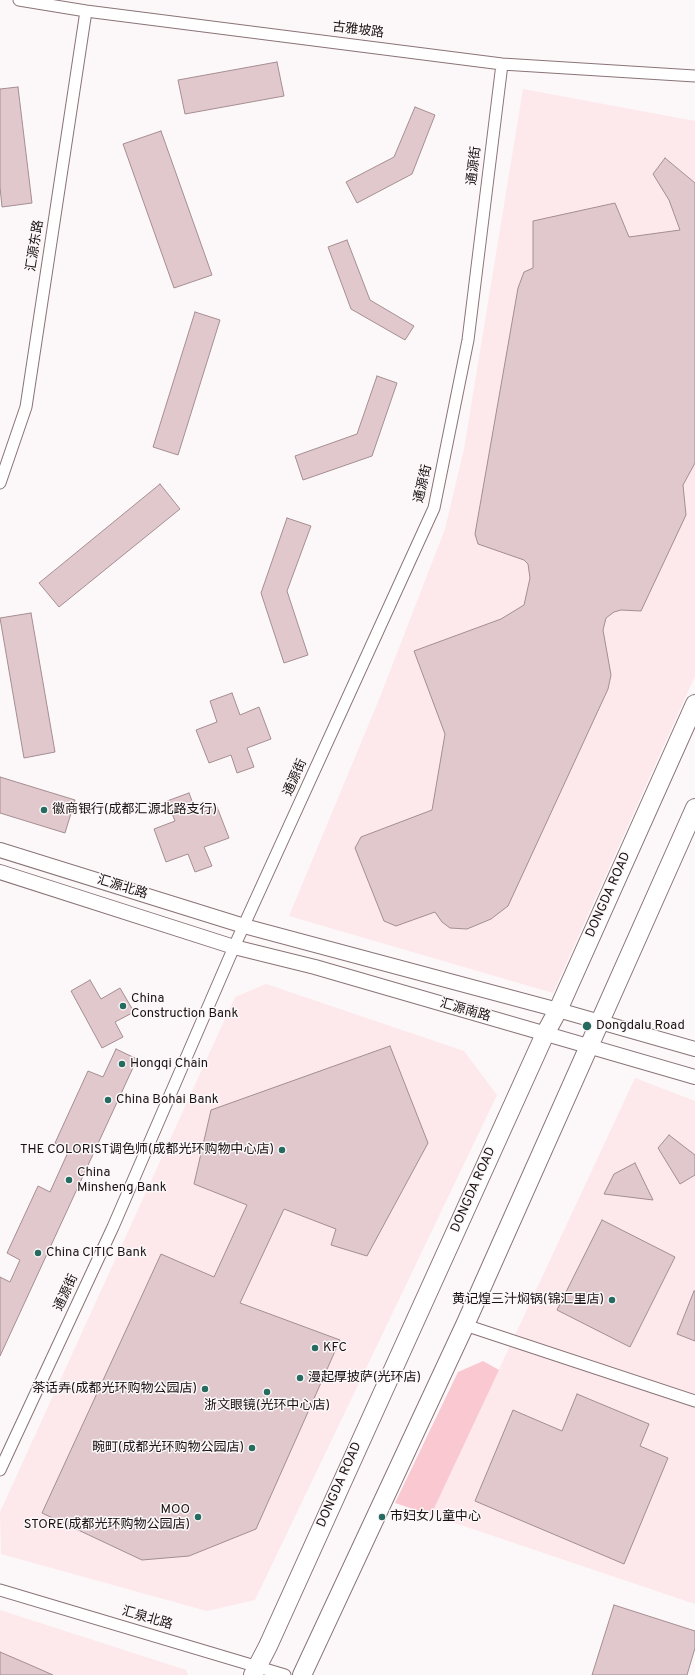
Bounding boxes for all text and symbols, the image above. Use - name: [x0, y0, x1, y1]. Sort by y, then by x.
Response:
- street label: 古雅坡路: [331, 20, 385, 42]
- street label: 通源街: [465, 146, 485, 186]
- street label: 汇源东路: [24, 219, 48, 273]
- street label: 通源街: [412, 463, 436, 505]
- street label: 通源街: [281, 757, 311, 799]
- place label: 徽商银行(成都汇源北路支行): [52, 802, 217, 818]
- marker: 徽商银行(成都汇源北路支行): [39, 805, 49, 815]
- street label: DONGDA ROAD: [583, 850, 635, 940]
- street label: 汇源北路: [95, 873, 149, 903]
- place label: China Construction Bank: [131, 991, 238, 1022]
- street label: 汇源南路: [438, 996, 492, 1026]
- marker: China Construction Bank: [118, 1001, 128, 1011]
- place label: Dongdalu Road: [596, 1018, 685, 1034]
- marker: Dongdalu Road: [581, 1020, 593, 1032]
- place label: Hongqi Chain: [130, 1056, 208, 1072]
- marker: Hongqi Chain: [117, 1059, 127, 1069]
- place label: China Bohai Bank: [116, 1092, 219, 1108]
- marker: China Bohai Bank: [103, 1095, 113, 1105]
- place label: THE COLORIST调色师(成都光环购物中心店): [20, 1142, 274, 1158]
- marker: THE COLORIST调色师(成都光环购物中心店): [277, 1145, 287, 1155]
- street label: DONGDA ROAD: [448, 1145, 500, 1235]
- place label: China Minsheng Bank: [77, 1165, 167, 1196]
- marker: China Minsheng Bank: [64, 1175, 74, 1185]
- place label: China CITIC Bank: [46, 1245, 147, 1261]
- marker: China CITIC Bank: [33, 1248, 43, 1258]
- street label: 通源街: [52, 1272, 82, 1314]
- place label: 黄记煌三汁焖锅(锦汇里店): [452, 1292, 604, 1308]
- marker: 黄记煌三汁焖锅(锦汇里店): [607, 1295, 617, 1305]
- place label: KFC: [323, 1340, 347, 1356]
- marker: KFC: [310, 1343, 320, 1353]
- place label: 漫起·厚披萨(光环店): [308, 1370, 421, 1386]
- marker: 漫起·厚披萨(光环店): [295, 1373, 305, 1383]
- place label: 茶话弄(成都光环购物公园店): [32, 1381, 197, 1397]
- marker: 茶话弄(成都光环购物公园店): [200, 1384, 210, 1394]
- marker: 浙文眼镜(光环中心店): [262, 1387, 272, 1397]
- place label: 浙文眼镜(光环中心店): [204, 1398, 330, 1414]
- place label: 畹町(成都光环购物公园店): [92, 1440, 244, 1456]
- street label: DONGDA ROAD: [314, 1440, 366, 1530]
- marker: 畹町(成都光环购物公园店): [247, 1443, 257, 1453]
- place label: MOO STORE(成都光环购物公园店): [24, 1502, 190, 1533]
- place label: 市妇女儿童中心: [390, 1509, 481, 1525]
- marker: MOO STORE(成都光环购物公园店): [193, 1512, 203, 1522]
- marker: 市妇女儿童中心: [377, 1512, 387, 1522]
- street label: 汇泉北路: [120, 1604, 174, 1634]

